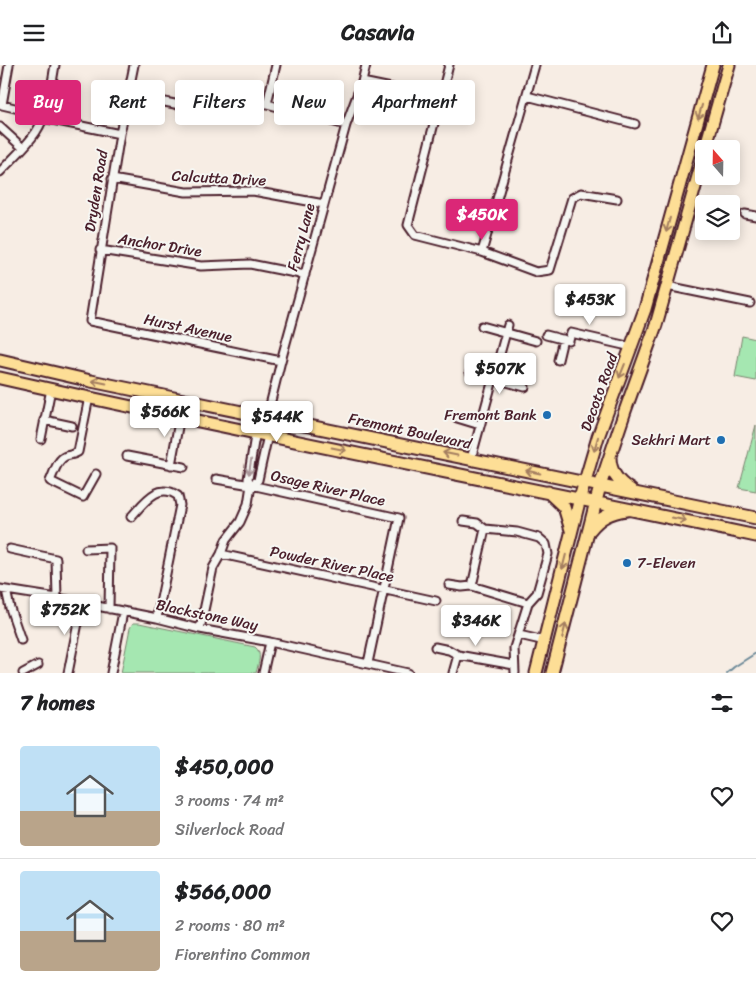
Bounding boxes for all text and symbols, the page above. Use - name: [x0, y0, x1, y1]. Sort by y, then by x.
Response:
- text: Casavia: [341, 13, 415, 52]
- icon: menu: [20, 19, 48, 47]
- icon: share: [708, 19, 736, 47]
- chip: Buy: [15, 80, 81, 125]
- chip: Rent: [91, 80, 165, 125]
- chip: Filters: [175, 80, 264, 125]
- chip: New: [274, 80, 344, 125]
- chip: Apartment: [354, 80, 475, 125]
- one-way arrow: [695, 104, 704, 120]
- north arrow: [695, 140, 740, 185]
- map controls: [695, 140, 740, 240]
- street label: Dryden Road: [77, 147, 115, 234]
- street label: Calcutta Drive: [171, 163, 267, 193]
- button: layers: [695, 195, 740, 240]
- pin: $450K: [447, 199, 517, 241]
- street label: Ferry Lane: [279, 200, 323, 274]
- text: $450K: [457, 200, 507, 229]
- one-way arrow: [663, 217, 673, 233]
- street label: Anchor Drive: [115, 225, 204, 264]
- pin: $453K: [555, 283, 625, 326]
- text: $453K: [565, 285, 615, 314]
- street label: Hurst Avenue: [142, 306, 234, 350]
- street label: Decoto Road: [573, 348, 626, 435]
- pin: $507K: [465, 353, 535, 395]
- text: $507K: [475, 354, 525, 383]
- one-way arrow: [617, 363, 626, 378]
- one-way arrow: [92, 377, 108, 386]
- pin: $566K: [130, 395, 200, 438]
- text: $566K: [141, 397, 189, 426]
- pin: $544K: [242, 401, 312, 443]
- text: $544K: [252, 402, 302, 431]
- place label: Fremont Bank: [444, 402, 537, 428]
- street label: Fremont Boulevard: [346, 405, 475, 457]
- marker: Fremont Bank: [541, 409, 553, 421]
- place label: Sekhri Mart: [631, 427, 711, 453]
- marker: Sekhri Mart: [715, 434, 727, 446]
- one-way arrow: [590, 436, 600, 452]
- one-way arrow: [330, 445, 346, 454]
- one-way arrow: [442, 449, 458, 459]
- one-way arrow: [245, 459, 255, 475]
- street label: Osage River Place: [268, 462, 388, 514]
- one-way arrow: [525, 467, 541, 476]
- one-way arrow: [670, 515, 686, 524]
- street label: Powder River Place: [268, 538, 396, 590]
- place label: 7-Eleven: [637, 550, 696, 576]
- one-way arrow: [559, 554, 568, 570]
- marker: 7-Eleven: [621, 557, 633, 569]
- street label: Blackstone Way: [153, 591, 261, 639]
- pin: $752K: [30, 593, 100, 636]
- text: $752K: [41, 595, 89, 624]
- pin: $346K: [441, 605, 511, 647]
- text: $346K: [452, 606, 500, 635]
- one-way arrow: [559, 624, 569, 640]
- text: 7 homes: [20, 684, 95, 722]
- icon: filters: [708, 689, 736, 717]
- text: $450,000: [175, 748, 274, 786]
- icon: home: [60, 766, 120, 826]
- icon: heart: [708, 782, 736, 810]
- text: 3 rooms · 74 m²: [175, 786, 284, 815]
- text: Silverlock Road: [175, 815, 284, 844]
- text: $566,000: [175, 873, 271, 911]
- icon: home: [60, 891, 120, 951]
- icon: heart: [708, 907, 736, 935]
- text: 2 rooms · 80 m²: [175, 911, 285, 940]
- text: Fiorentino Common: [175, 940, 310, 969]

